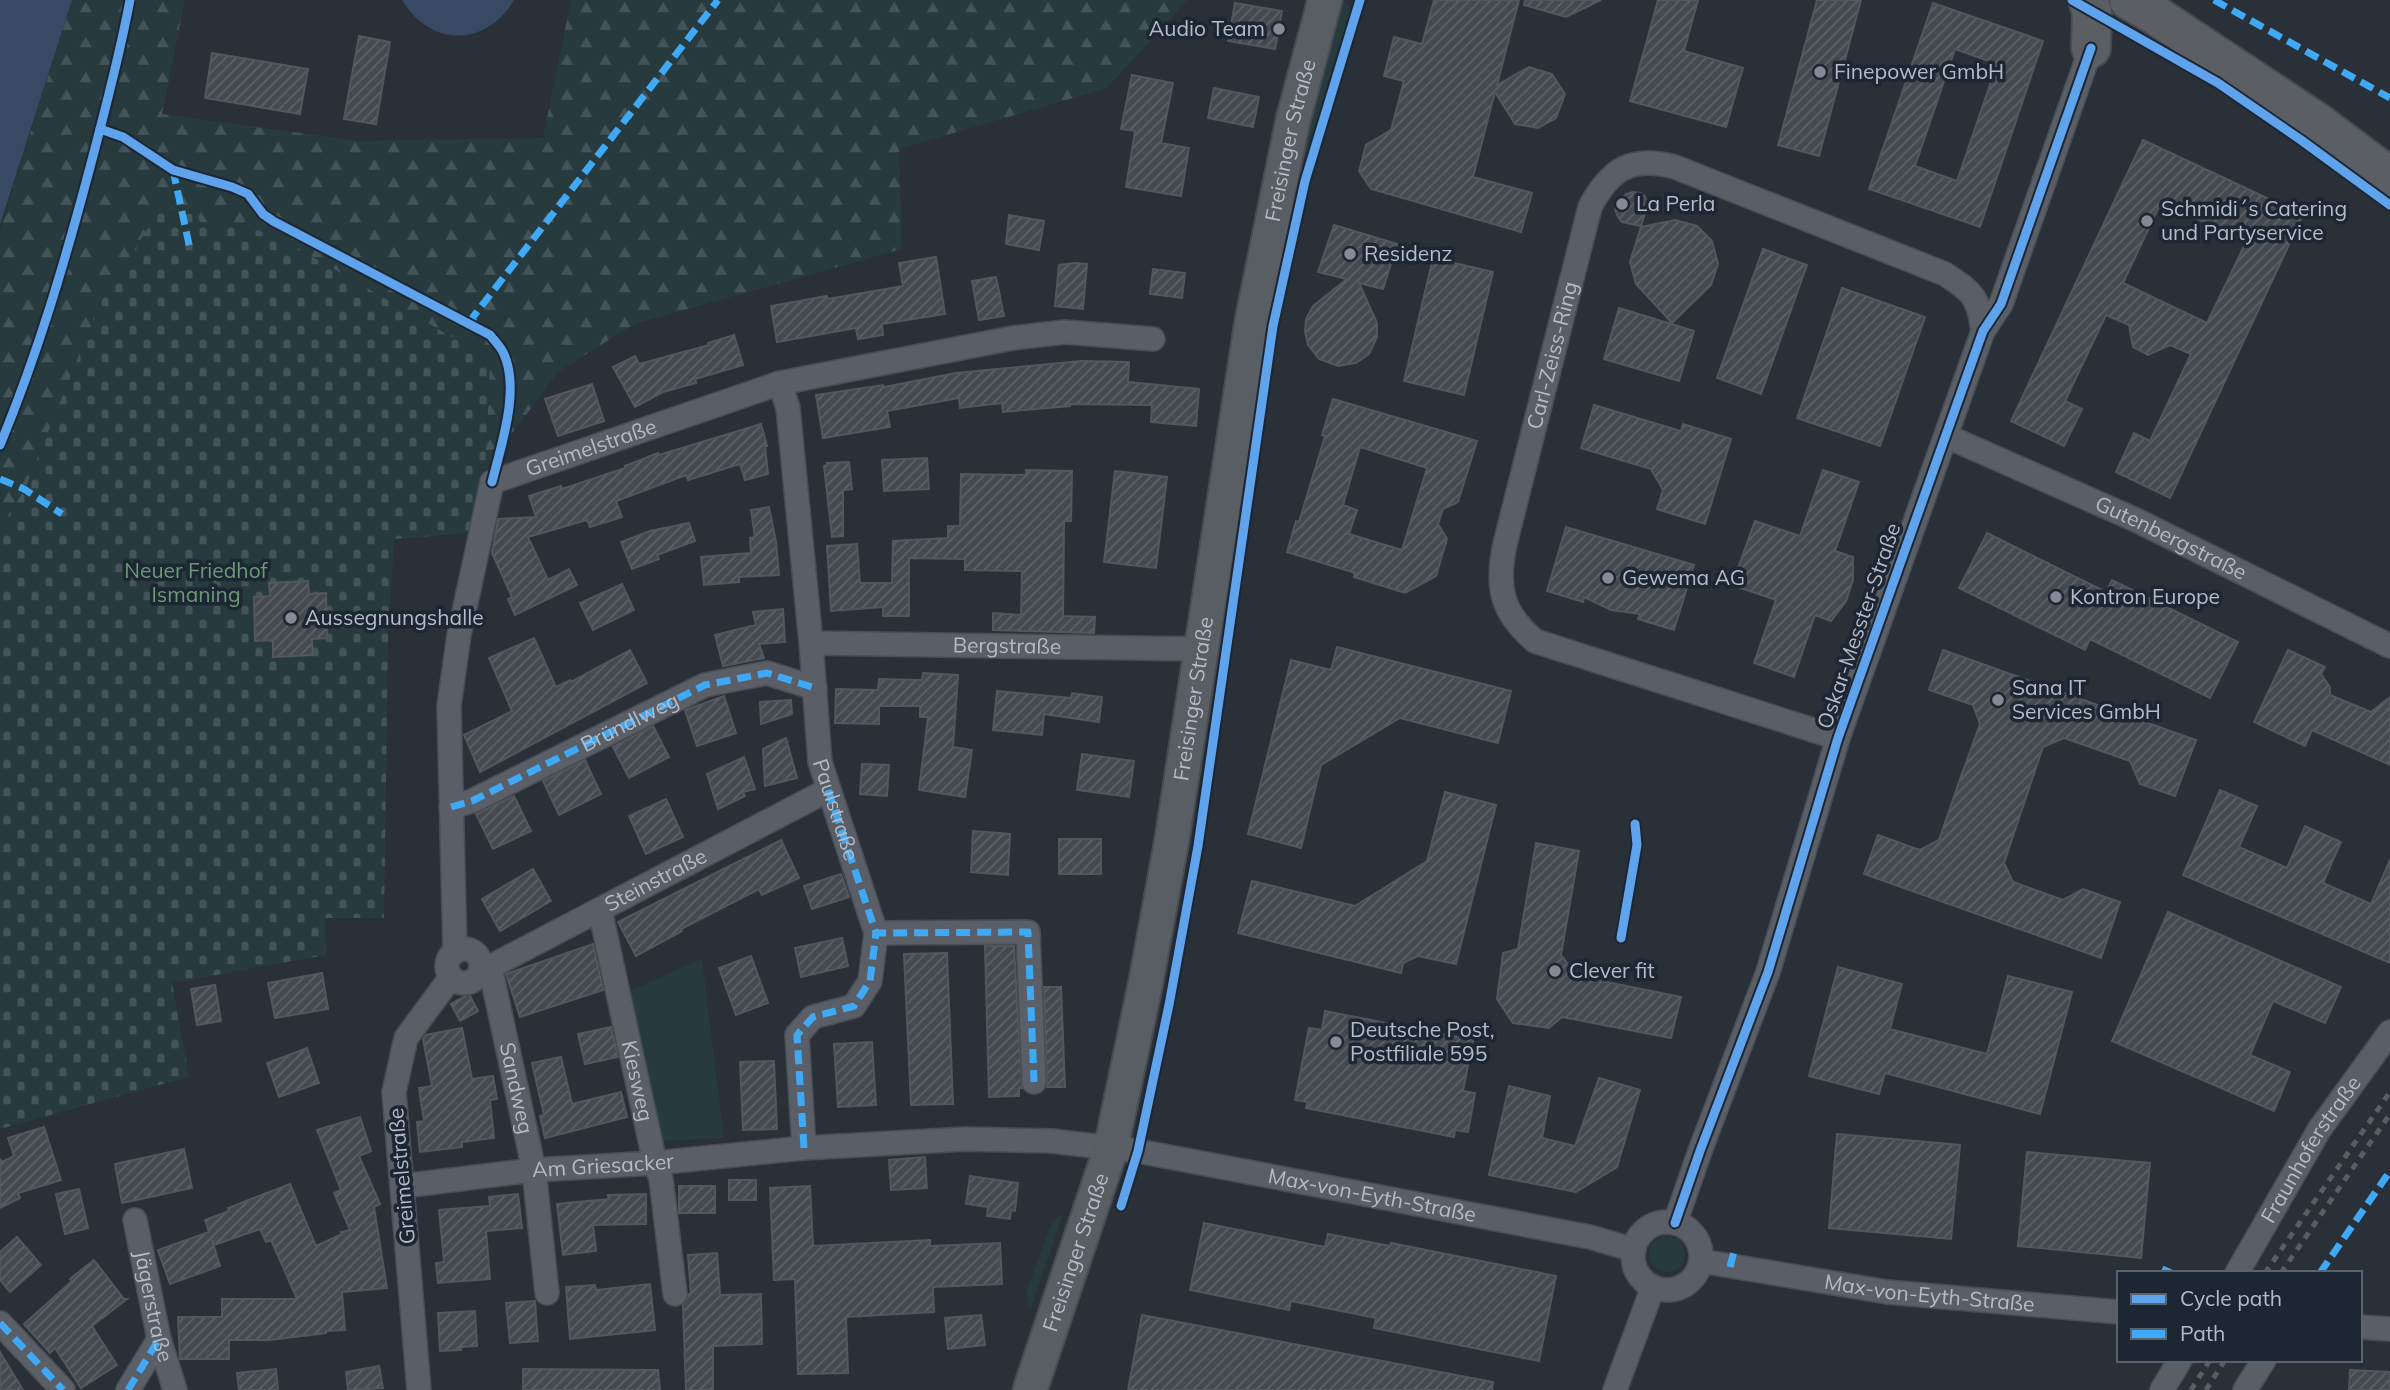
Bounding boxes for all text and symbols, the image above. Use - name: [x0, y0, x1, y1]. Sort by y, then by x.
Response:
- place label: Audio Team: [1149, 15, 1265, 41]
- marker: Audio Team: [1271, 21, 1287, 37]
- street label: Freisinger Straße: [1259, 56, 1321, 224]
- place label: Finepower GmbH: [1834, 58, 2004, 84]
- marker: Finepower GmbH: [1812, 64, 1828, 80]
- place label: La Perla: [1636, 190, 1715, 216]
- place label: Schmidi´s Catering und Partyservice: [2161, 195, 2347, 245]
- marker: La Perla: [1614, 196, 1630, 212]
- marker: Schmidi´s Catering und Partyservice: [2139, 213, 2155, 229]
- place label: Residenz: [1364, 240, 1452, 266]
- marker: Residenz: [1342, 246, 1358, 262]
- street label: Carl-Zeiss-Ring: [1521, 279, 1583, 432]
- street label: Greimelstraße: [522, 412, 660, 482]
- street label: Gutenbergstraße: [2091, 490, 2251, 585]
- street label: Oskar-Messter-Straße: [1811, 519, 1905, 732]
- park label: Neuer Friedhof Ismaning: [124, 557, 269, 607]
- place label: Gewema AG: [1622, 564, 1745, 590]
- marker: Gewema AG: [1600, 570, 1616, 586]
- place label: Kontron Europe: [2070, 583, 2220, 609]
- marker: Kontron Europe: [2048, 589, 2064, 605]
- place label: Aussegnungshalle: [305, 604, 484, 630]
- marker: Aussegnungshalle: [283, 610, 299, 626]
- street label: Freisinger Straße: [1167, 615, 1218, 783]
- street label: Bergstraße: [953, 631, 1061, 659]
- place label: Sana IT Services GmbH: [2012, 674, 2161, 724]
- street label: Bründlweg: [576, 686, 683, 757]
- marker: Sana IT Services GmbH: [1990, 692, 2006, 708]
- street label: Paulstraße: [808, 755, 865, 864]
- street label: Steinstraße: [600, 842, 711, 917]
- place label: Clever fit: [1569, 957, 1655, 983]
- marker: Clever fit: [1547, 963, 1563, 979]
- place label: Deutsche Post, Postfiliale 595: [1350, 1016, 1495, 1066]
- marker: Deutsche Post, Postfiliale 595: [1328, 1034, 1344, 1050]
- street label: Kiesweg: [617, 1038, 660, 1124]
- street label: Sandweg: [495, 1040, 540, 1136]
- street label: Fraunhoferstraße: [2255, 1070, 2366, 1227]
- street label: Greimelstraße: [382, 1107, 420, 1245]
- street label: Am Griesacker: [531, 1147, 675, 1182]
- street label: Max-von-Eyth-Straße: [1266, 1162, 1478, 1227]
- street label: Freisinger Straße: [1036, 1169, 1114, 1335]
- street label: Jägerstraße: [129, 1248, 179, 1365]
- street label: Max-von-Eyth-Straße: [1823, 1268, 2036, 1317]
- legend: [2117, 1271, 2362, 1362]
- text: Cycle path: [2180, 1285, 2282, 1311]
- text: Path: [2180, 1320, 2225, 1346]

